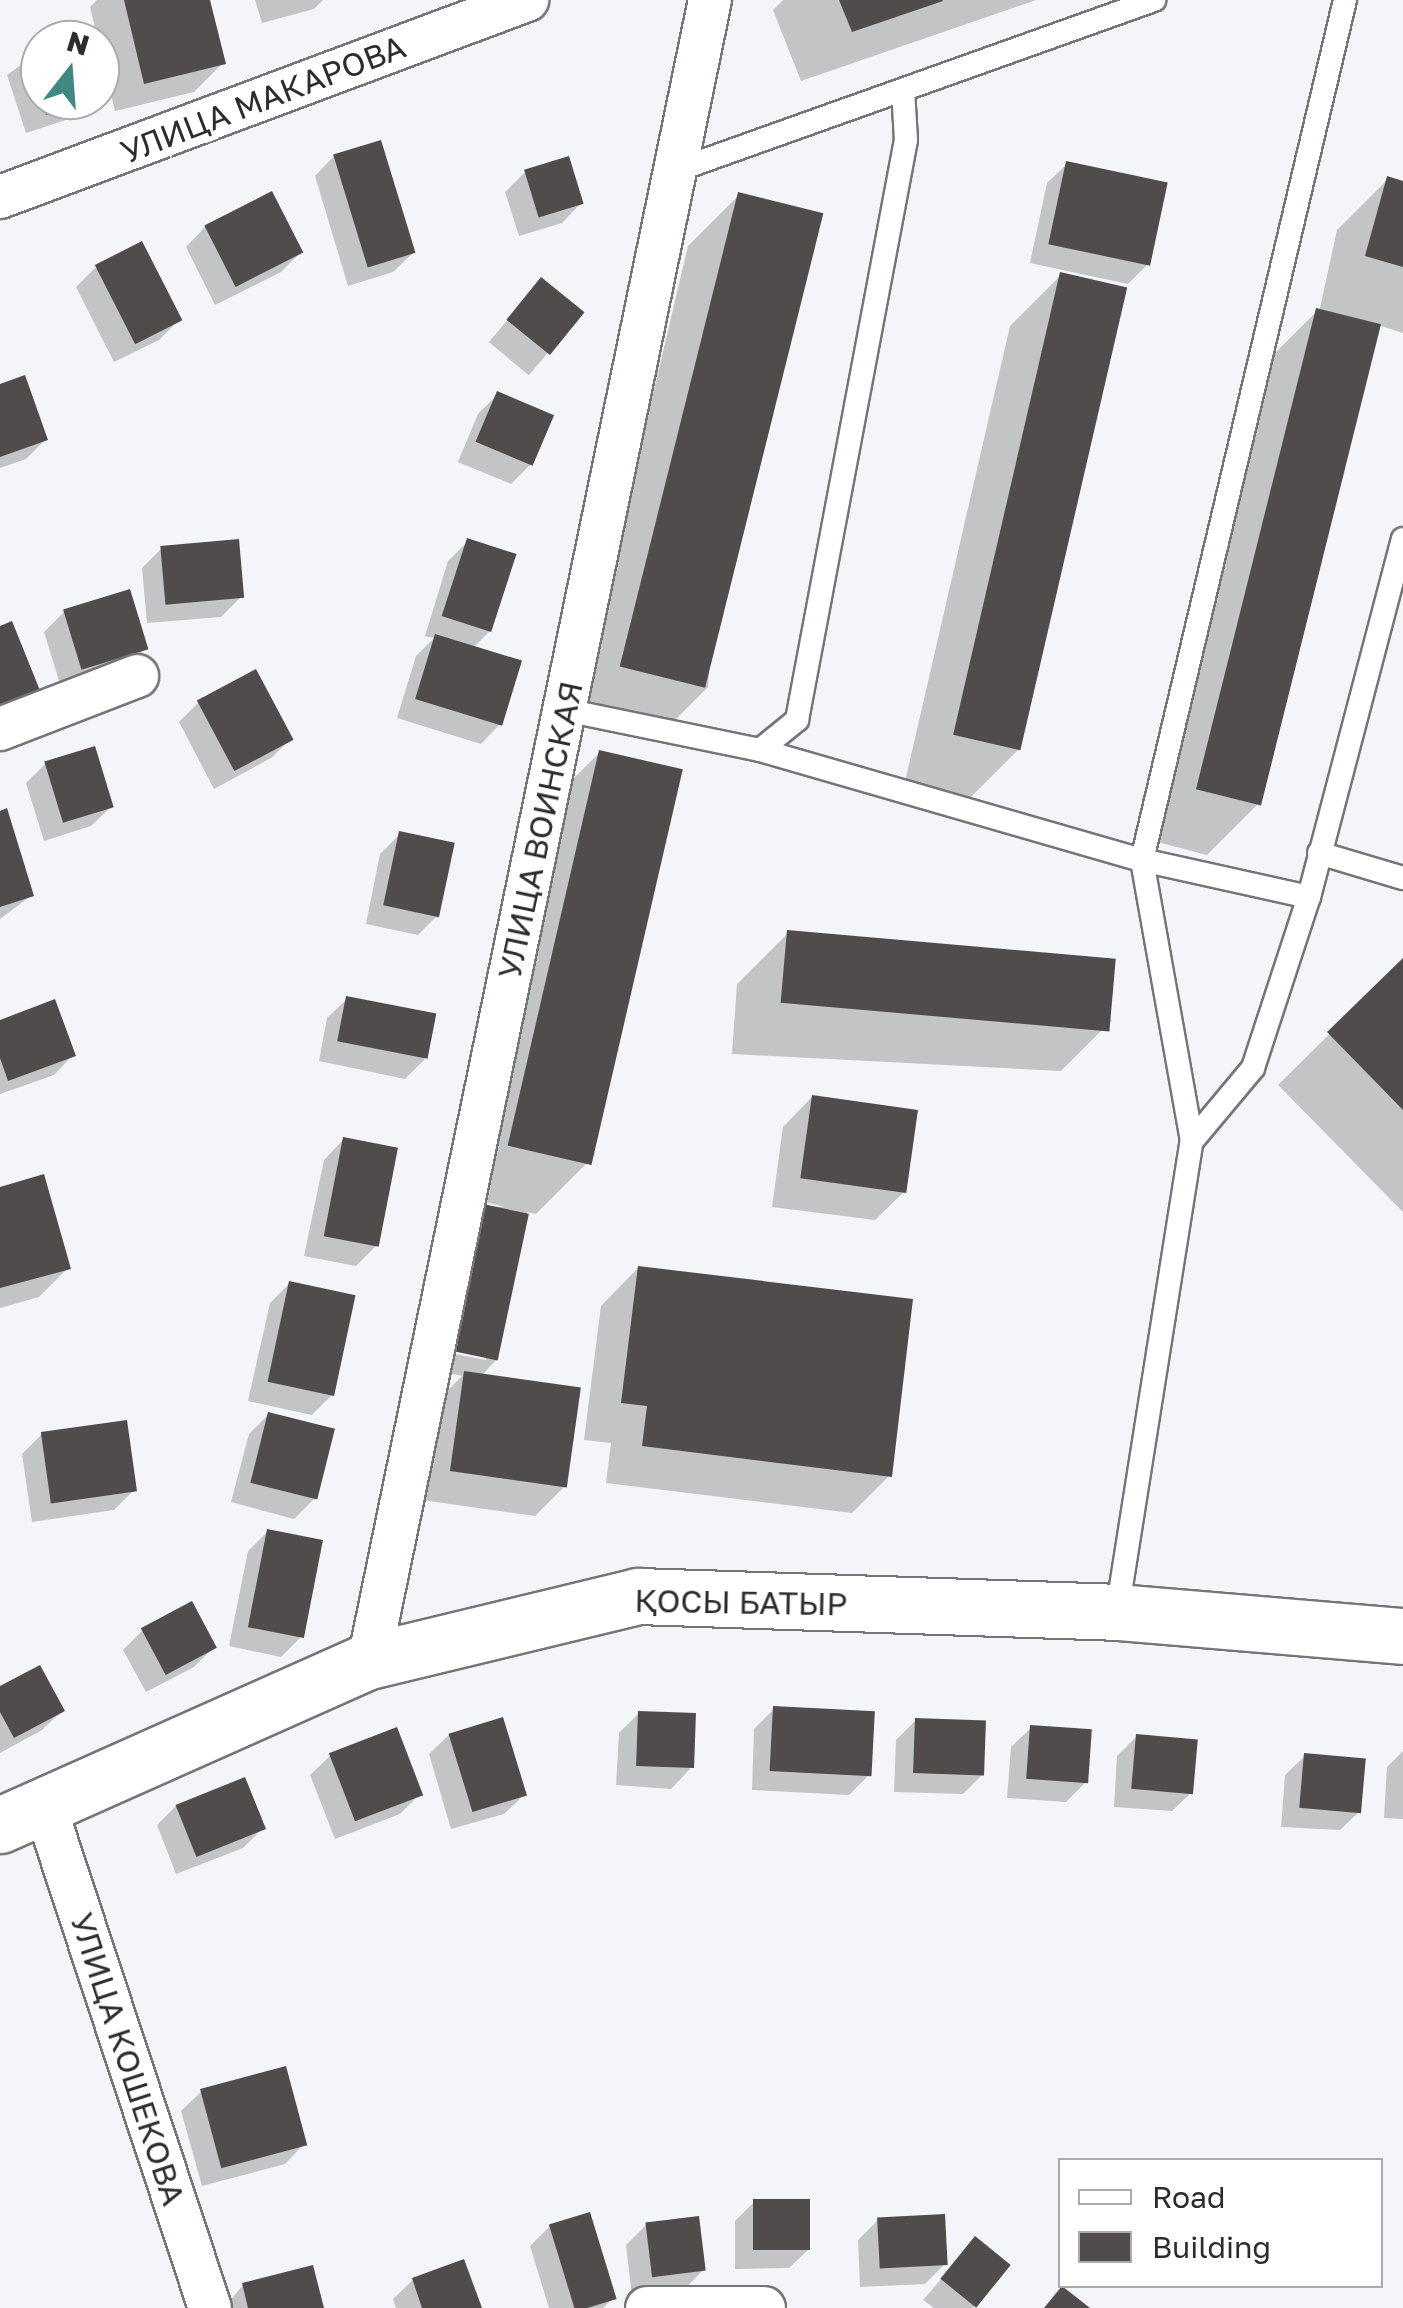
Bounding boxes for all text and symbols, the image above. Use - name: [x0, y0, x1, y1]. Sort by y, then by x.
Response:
- north arrow: [20, 20, 120, 120]
- text: N: [63, 24, 93, 62]
- street label: УЛИЦА МАКАРОВА: [115, 27, 411, 171]
- street label: УЛИЦА ВОИНСКАЯ: [490, 678, 590, 982]
- street label: ҚОСЫ БАТЫР: [634, 1581, 848, 1623]
- street label: УЛИЦА КОШЕКОВА: [63, 1908, 193, 2210]
- legend: [1058, 2158, 1383, 2288]
- text: Road: [1152, 2179, 1226, 2215]
- text: Building: [1152, 2229, 1271, 2265]

